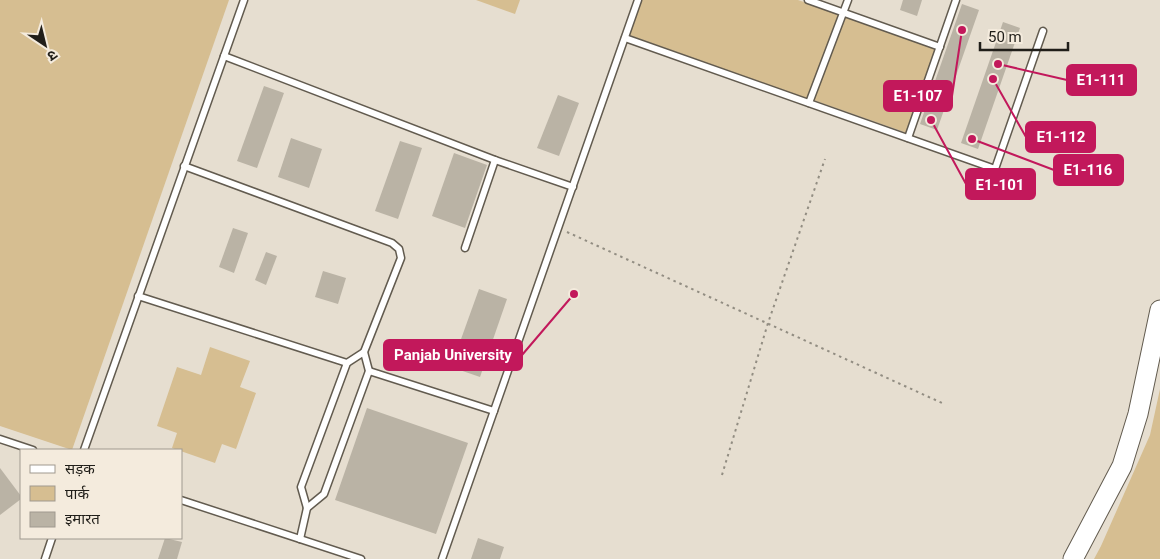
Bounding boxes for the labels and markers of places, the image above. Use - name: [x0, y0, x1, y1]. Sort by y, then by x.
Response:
- callout: E1-111: [1067, 65, 1136, 95]
- callout: E1-107: [884, 81, 952, 111]
- callout: E1-112: [1026, 122, 1095, 152]
- callout: E1-116: [1054, 155, 1123, 185]
- callout: E1-101: [966, 169, 1035, 199]
- callout: Panjab University: [384, 340, 522, 370]

